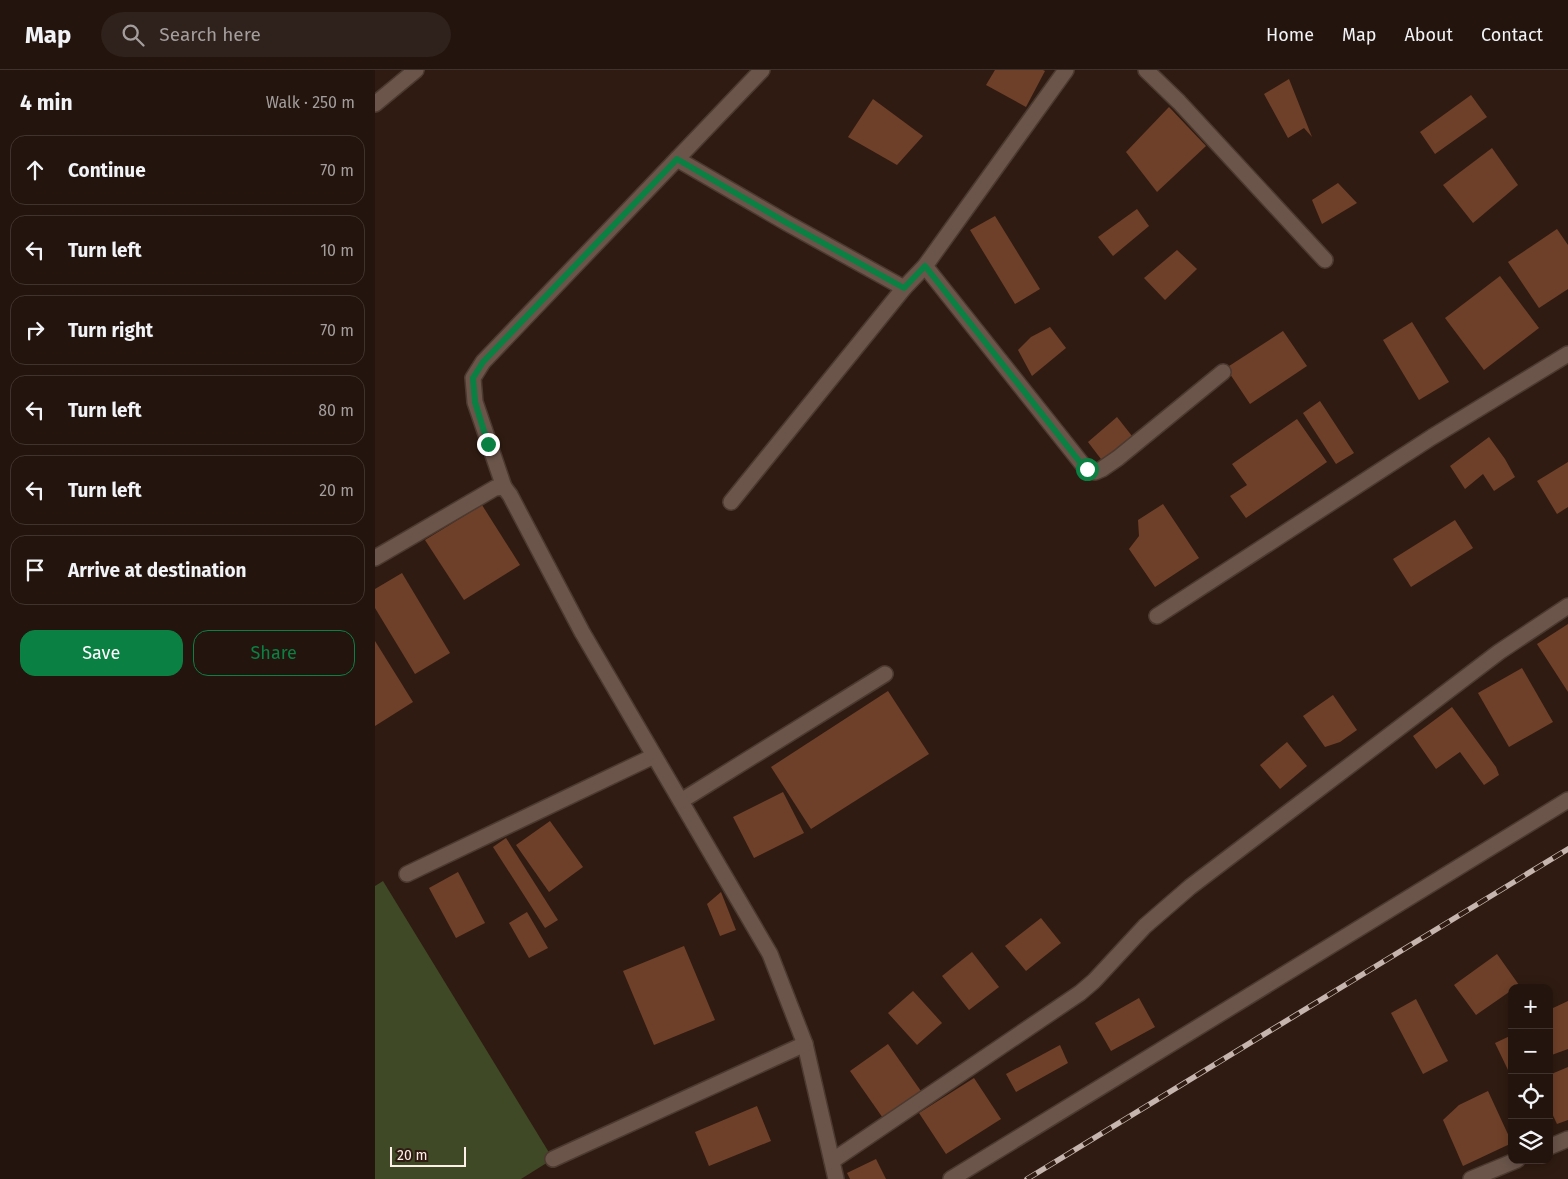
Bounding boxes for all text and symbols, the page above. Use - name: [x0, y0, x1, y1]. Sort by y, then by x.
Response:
- search box: [101, 12, 451, 57]
- text: Map: [25, 21, 71, 49]
- icon: search: [119, 21, 147, 49]
- text: Search here: [159, 23, 261, 46]
- text: Home: [1266, 24, 1314, 46]
- text: Map: [1342, 24, 1376, 46]
- text: About: [1404, 24, 1453, 46]
- text: Contact: [1481, 24, 1543, 46]
- text: 4 min: [20, 90, 73, 116]
- text: Walk · 250 m: [266, 93, 355, 112]
- icon: ahead: [21, 156, 49, 184]
- text: Continue: [68, 159, 146, 182]
- text: 70 m: [320, 161, 354, 180]
- icon: left: [21, 236, 49, 264]
- text: Turn left: [68, 239, 142, 262]
- text: 10 m: [320, 241, 354, 260]
- icon: right: [21, 316, 49, 344]
- text: Turn right: [68, 319, 153, 342]
- text: 70 m: [320, 321, 354, 340]
- icon: left: [21, 396, 49, 424]
- text: Turn left: [68, 399, 142, 422]
- text: 80 m: [318, 401, 354, 420]
- route end: [477, 433, 500, 456]
- route start: [1076, 458, 1099, 481]
- icon: left: [21, 476, 49, 504]
- text: Turn left: [68, 479, 142, 502]
- text: 20 m: [319, 481, 354, 500]
- icon: arrive: [21, 556, 49, 584]
- text: Arrive at destination: [68, 559, 247, 582]
- button: Save: [20, 630, 183, 676]
- button: Share: [193, 630, 355, 676]
- map controls: [1508, 984, 1553, 1164]
- button: +: [1508, 984, 1553, 1029]
- button: −: [1508, 1029, 1553, 1074]
- button: locate: [1508, 1074, 1553, 1119]
- button: layers: [1508, 1119, 1553, 1164]
- scale bar: [390, 1144, 466, 1167]
- text: 20 m: [397, 1147, 427, 1164]

